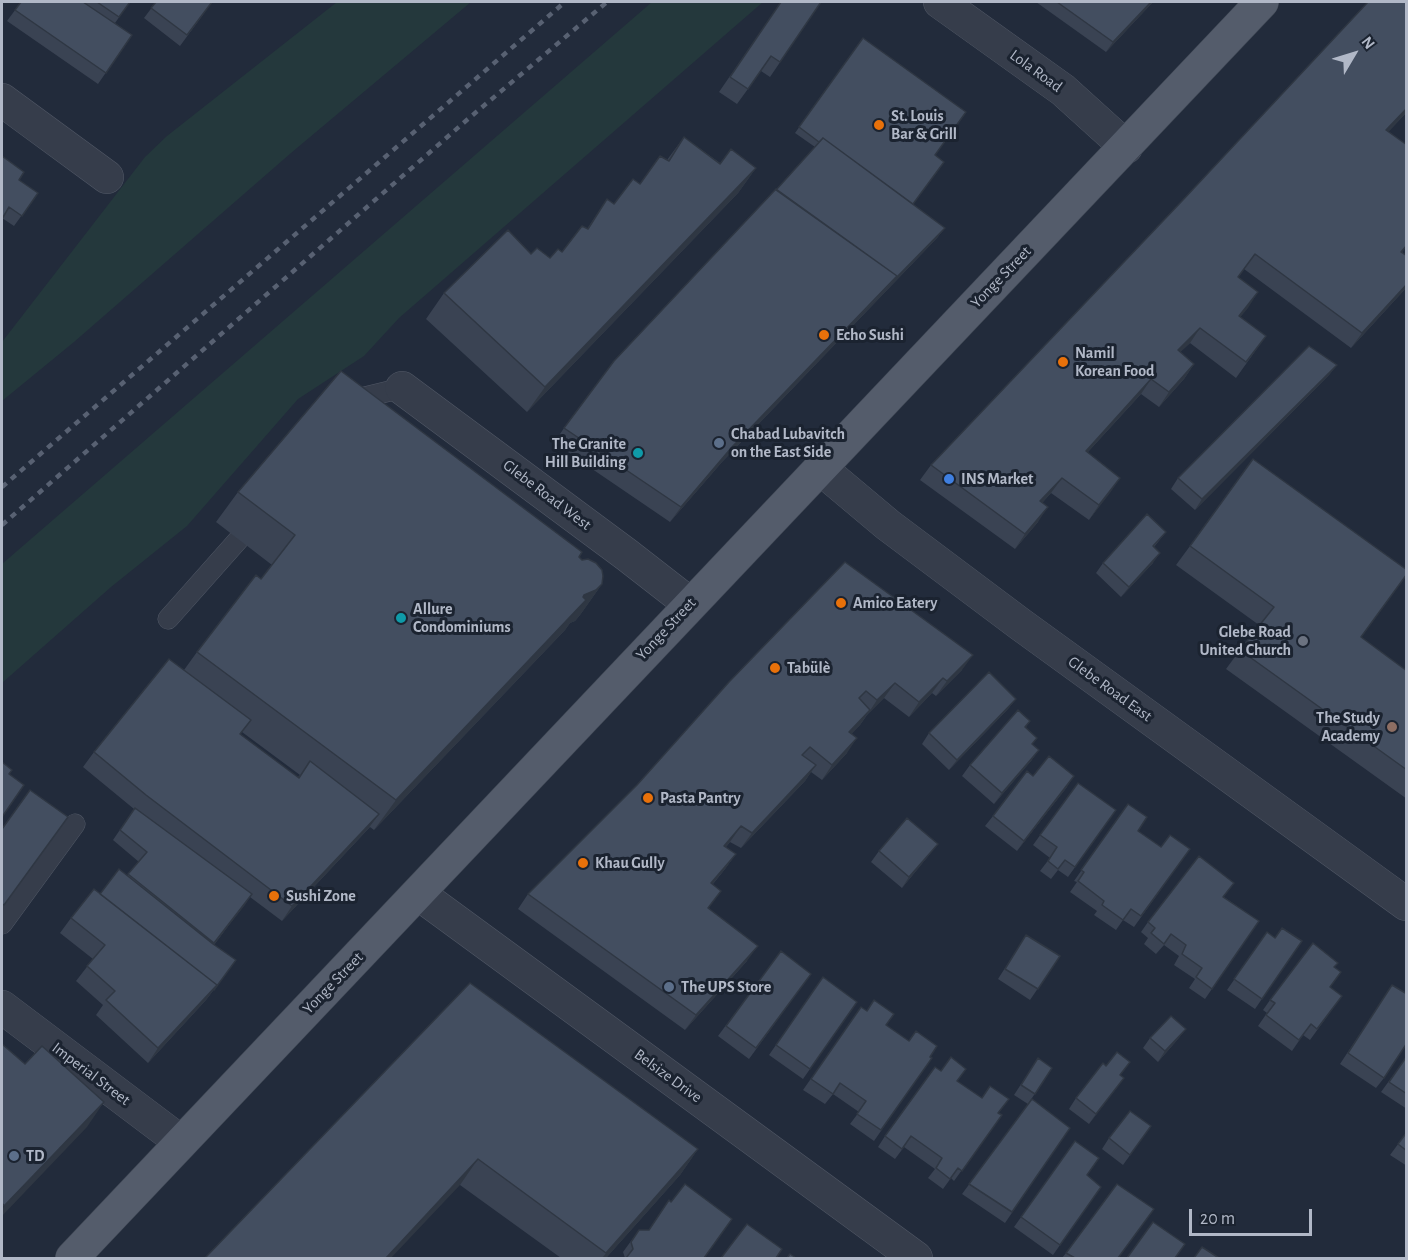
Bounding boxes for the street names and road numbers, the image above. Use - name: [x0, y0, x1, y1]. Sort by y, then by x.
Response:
- street label: Lola Road: [1006, 46, 1066, 96]
- street label: Yonge Street: [967, 242, 1035, 312]
- street label: Glebe Road West: [499, 456, 595, 534]
- street label: Yonge Street: [632, 594, 700, 664]
- street label: Glebe Road East: [1064, 652, 1156, 726]
- street label: Yonge Street: [299, 948, 367, 1018]
- street label: Imperial Street: [48, 1038, 134, 1110]
- street label: Belsize Drive: [630, 1045, 706, 1107]

